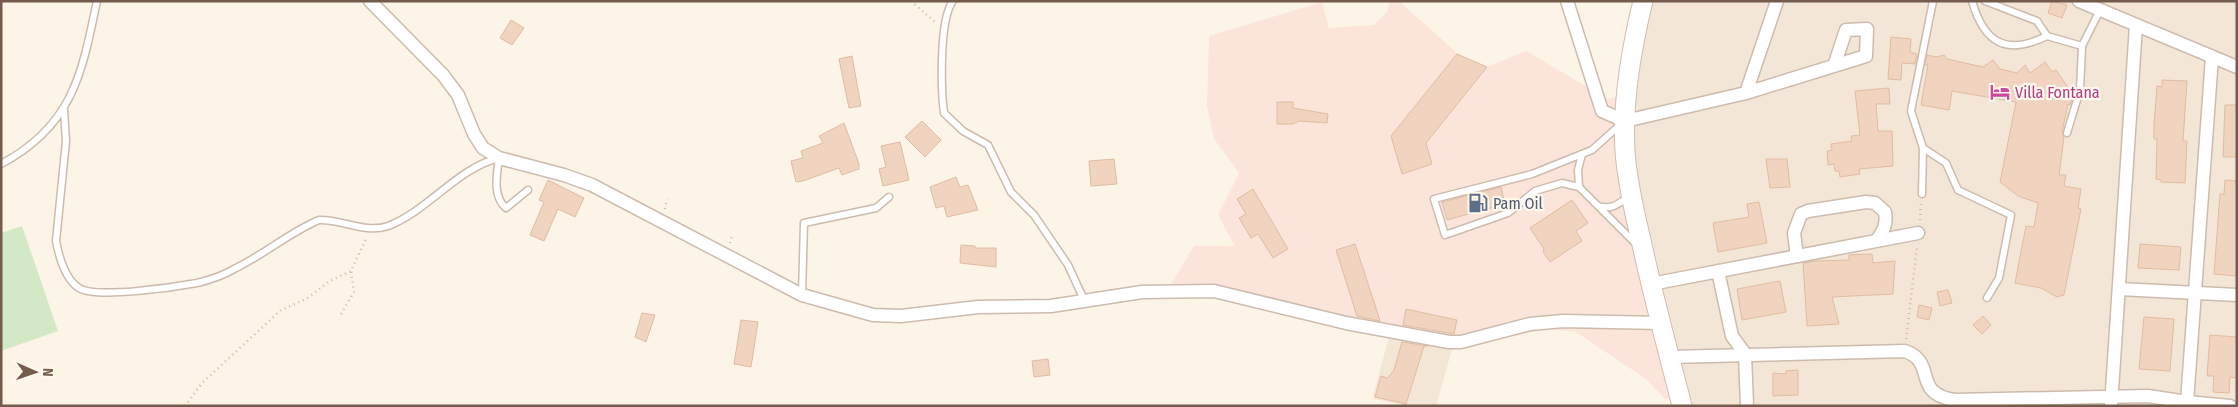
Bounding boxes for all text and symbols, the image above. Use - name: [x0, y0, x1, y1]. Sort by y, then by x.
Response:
- hotel icon: Villa Fontana: [1989, 81, 2011, 103]
- place label: Villa Fontana: [2015, 83, 2100, 102]
- fuel station icon: Pam Oil: [1467, 192, 1489, 214]
- place label: Pam Oil: [1493, 194, 1543, 213]
- north arrow: [10, 347, 60, 397]
- text: N: [39, 368, 56, 377]

